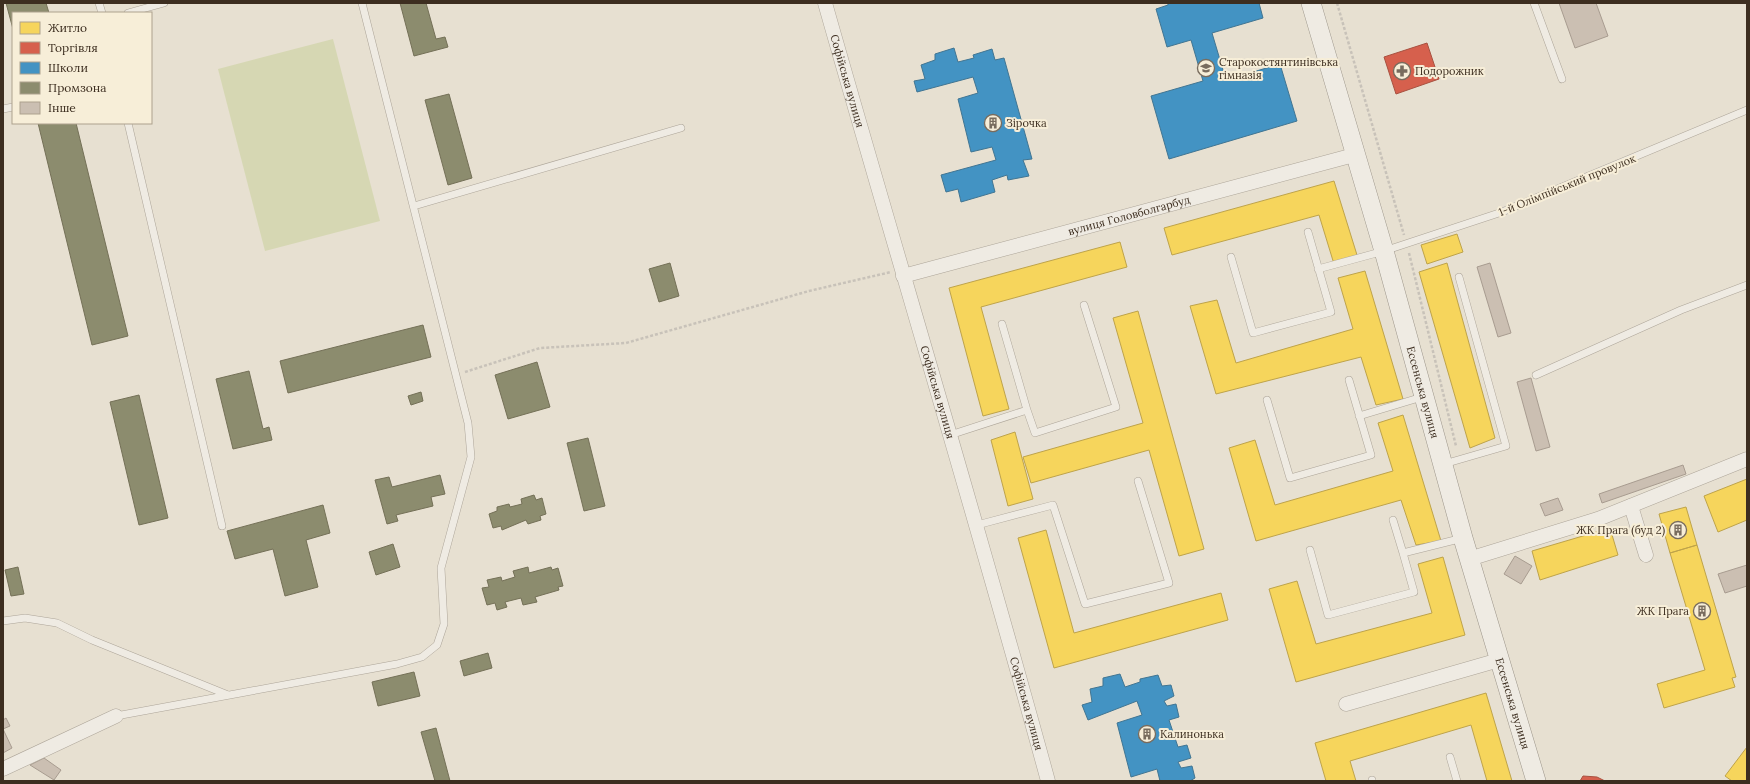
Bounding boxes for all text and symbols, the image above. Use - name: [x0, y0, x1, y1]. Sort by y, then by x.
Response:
- legend: [12, 12, 152, 124]
- text: Житло: [48, 20, 87, 35]
- street label: Софійська вулиця: [827, 33, 867, 129]
- text: Торгівля: [48, 40, 98, 55]
- place label: Старокостянтинівська гімназія: [1219, 55, 1339, 82]
- school or university icon: Старокостянтинівська гімназія: [1196, 58, 1216, 78]
- text: Школи: [48, 60, 88, 75]
- pharmacy icon: Подорожник: [1392, 61, 1412, 81]
- place label: Подорожник: [1415, 64, 1484, 78]
- text: Промзона: [48, 80, 106, 95]
- text: Інше: [48, 100, 76, 115]
- building icon: Зірочка: [983, 113, 1003, 133]
- place label: Зірочка: [1006, 116, 1047, 130]
- street label: 1-й Олімпійський провулок: [1496, 151, 1638, 219]
- street label: вулиця Головболгарбуд: [1066, 192, 1192, 238]
- street label: Софійська вулиця: [917, 344, 958, 440]
- street label: Ессенська вулиця: [1404, 345, 1442, 440]
- building icon: ЖК Прага (буд 2): [1668, 520, 1688, 540]
- place label: ЖК Прага (буд 2): [1576, 523, 1665, 538]
- building icon: ЖК Прага: [1692, 601, 1712, 621]
- place label: ЖК Прага: [1637, 604, 1689, 618]
- street label: Софійська вулиця: [1007, 655, 1046, 752]
- street label: Ессенська вулиця: [1492, 656, 1533, 751]
- building icon: Калинонька: [1137, 724, 1157, 744]
- place label: Калинонька: [1160, 727, 1224, 741]

